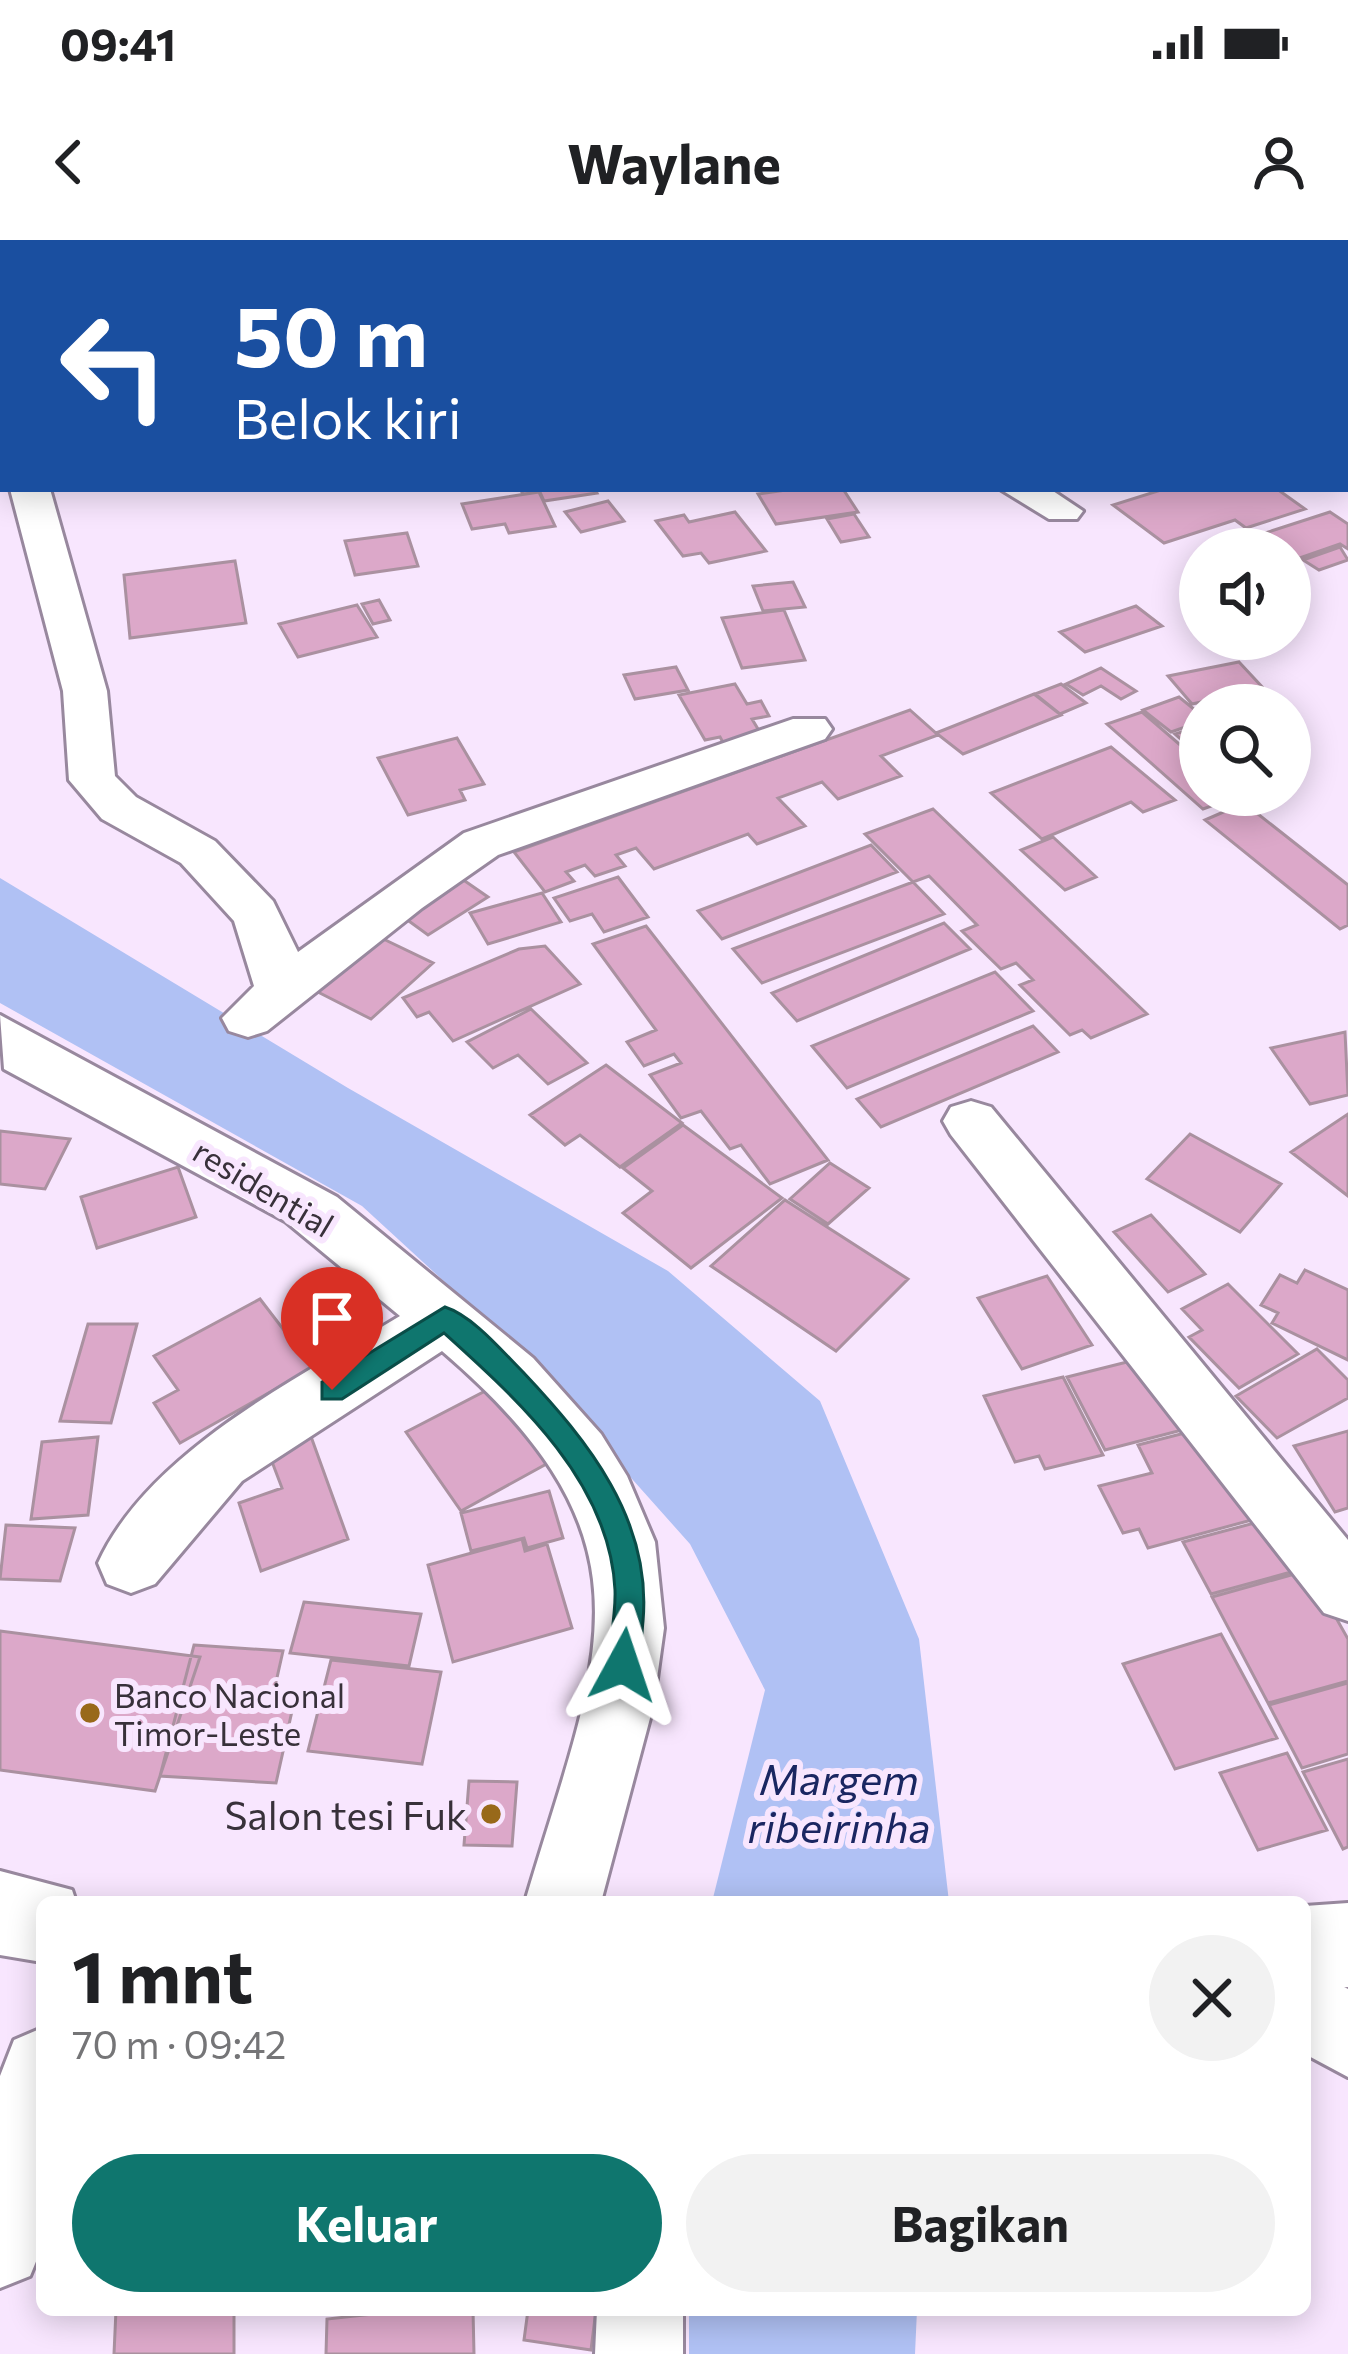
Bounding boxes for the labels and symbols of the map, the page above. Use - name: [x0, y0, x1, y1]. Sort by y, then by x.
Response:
- street label: residential: [186, 1129, 342, 1245]
- pin: [281, 1267, 383, 1390]
- position arrow: [560, 1602, 686, 1728]
- place label: Banco Nacional Timor-Leste: [114, 1674, 345, 1753]
- marker: Banco Nacional Timor-Leste: [77, 1700, 103, 1726]
- water label: Margem ribeirinha: [747, 1752, 931, 1852]
- place label: Salon tesi Fuk: [224, 1790, 467, 1838]
- marker: Salon tesi Fuk: [478, 1801, 504, 1827]

